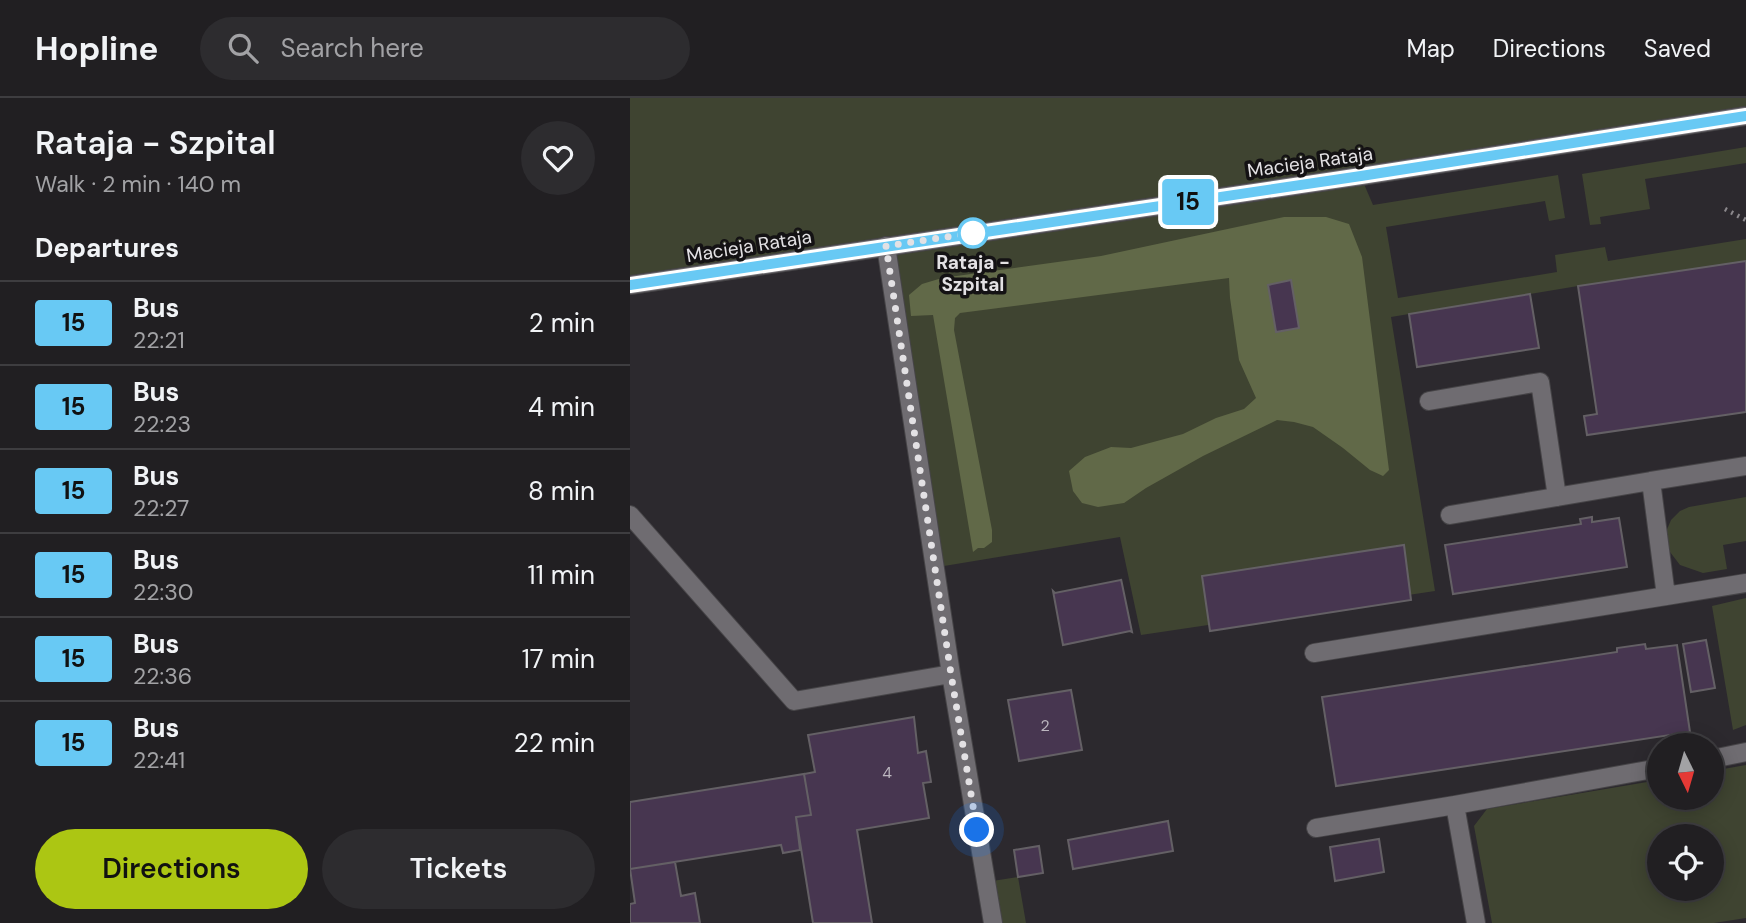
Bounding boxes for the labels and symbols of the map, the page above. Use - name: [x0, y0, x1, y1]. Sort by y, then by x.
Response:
- street label: Macieja Rataja: [1246, 141, 1374, 183]
- line badge: 15: [1156, 179, 1220, 225]
- marker: Rataja - Szpital: [958, 218, 988, 248]
- street label: Macieja Rataja: [685, 224, 813, 268]
- place label: Rataja - Szpital: [936, 250, 1010, 297]
- house number: 2: [1040, 715, 1050, 736]
- north arrow: [1647, 733, 1724, 810]
- house number: 4: [882, 762, 892, 783]
- your location: [959, 812, 994, 847]

